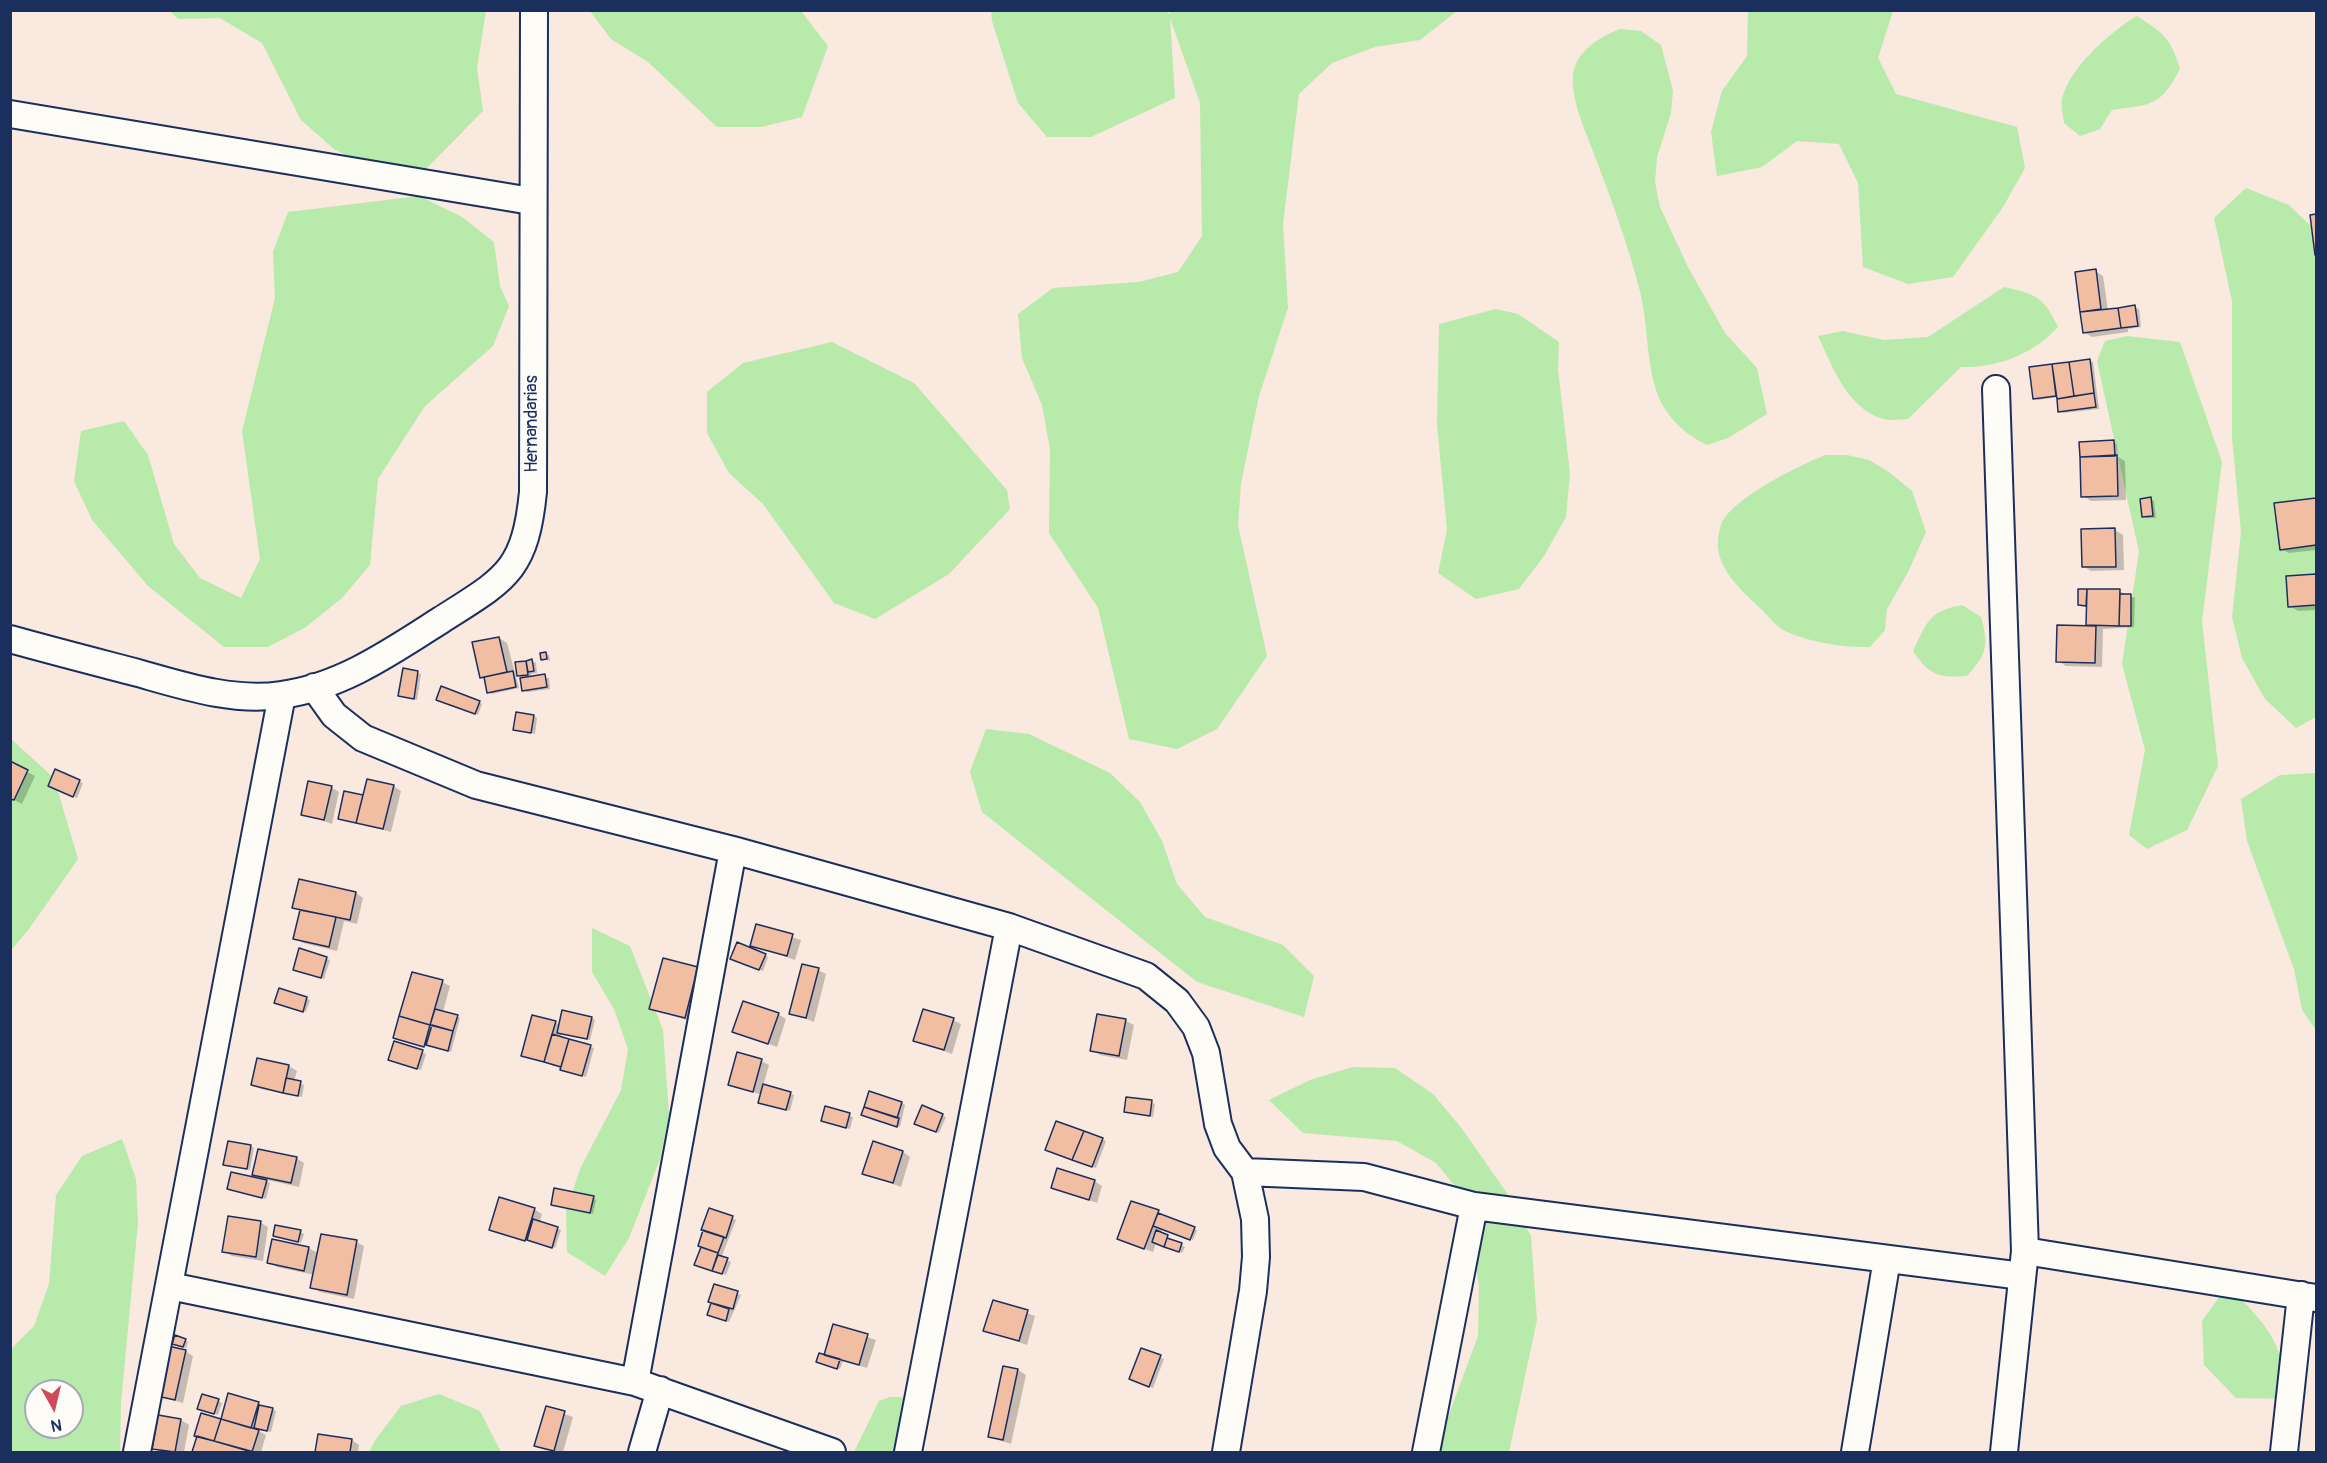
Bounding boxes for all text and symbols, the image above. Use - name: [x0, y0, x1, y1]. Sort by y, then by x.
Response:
- street label: Hernandarias: [521, 375, 543, 473]
- north arrow: [24, 1379, 84, 1439]
- text: N: [49, 1414, 63, 1435]

